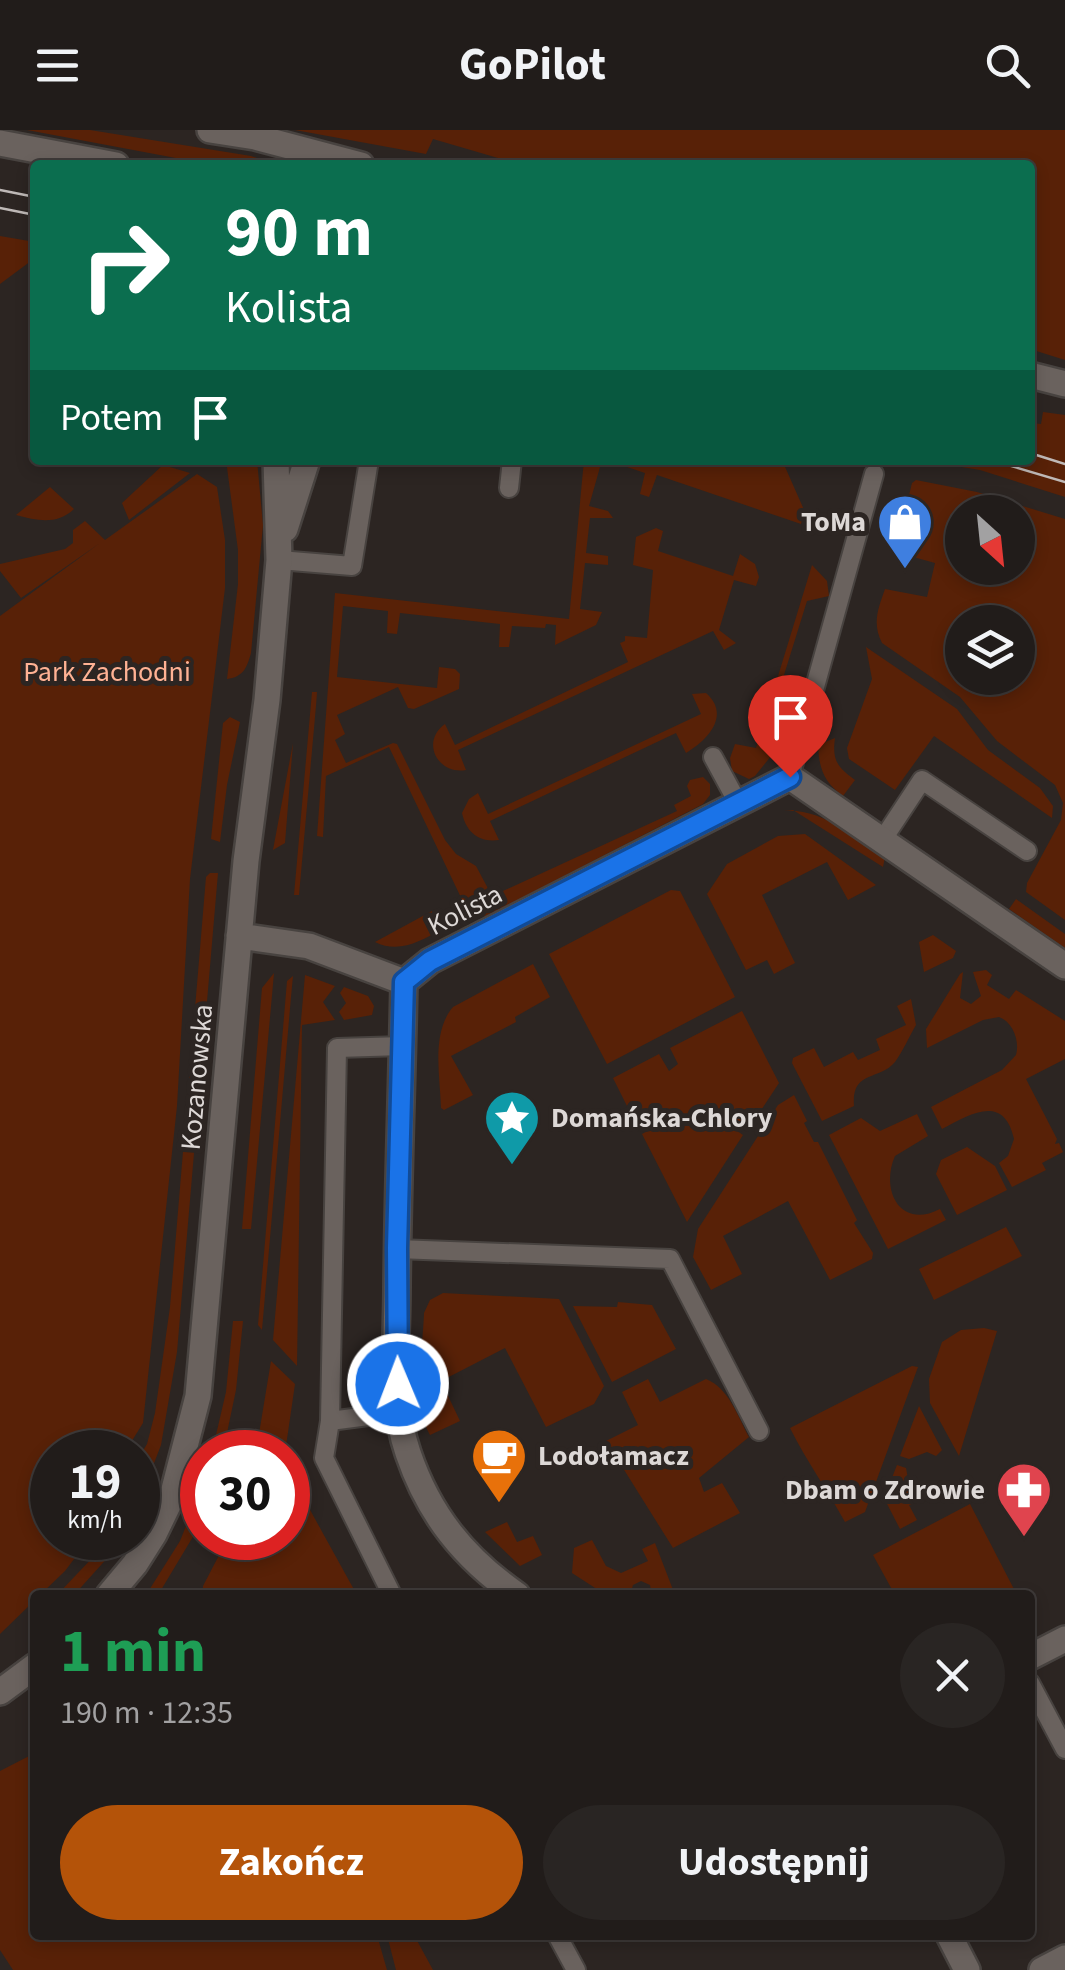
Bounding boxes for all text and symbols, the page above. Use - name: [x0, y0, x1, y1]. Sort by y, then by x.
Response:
- text: GoPilot: [459, 33, 606, 97]
- icon: menu: [30, 38, 85, 93]
- icon: search: [980, 38, 1035, 93]
- text: 90 m: [225, 183, 373, 283]
- icon: right: [60, 200, 190, 330]
- text: Kolista: [225, 276, 353, 340]
- icon: arrive: [183, 390, 238, 445]
- text: Potem: [60, 391, 163, 445]
- shop icon: ToMa: [875, 492, 935, 571]
- north arrow: [945, 495, 1035, 585]
- map controls: [945, 495, 1035, 695]
- place label: ToMa: [801, 502, 866, 542]
- button: layers: [945, 605, 1035, 695]
- park label: Park Zachodni: [23, 652, 191, 692]
- pin: [748, 675, 833, 778]
- icon: arrive: [763, 690, 818, 745]
- street label: Kolista: [421, 874, 509, 946]
- street label: Kozanowska: [171, 1002, 223, 1152]
- place icon: Domańska-Chlory: [482, 1088, 542, 1167]
- place label: Domańska-Chlory: [551, 1098, 773, 1138]
- position arrow: [346, 1332, 450, 1436]
- cafe icon: Lodołamacz: [469, 1426, 529, 1505]
- speed limit sign: 30: [180, 1430, 310, 1560]
- place label: Lodołamacz: [538, 1436, 689, 1476]
- text: 19: [69, 1447, 121, 1518]
- pharmacy icon: Dbam o Zdrowie: [994, 1460, 1054, 1539]
- place label: Dbam o Zdrowie: [785, 1470, 985, 1510]
- text: km/h: [67, 1502, 123, 1538]
- text: 1 min: [60, 1610, 206, 1695]
- button: close: [900, 1623, 1005, 1728]
- text: 190 m · 12:35: [60, 1690, 233, 1736]
- button: Zakończ: [60, 1805, 523, 1920]
- button: Udostępnij: [543, 1805, 1005, 1920]

